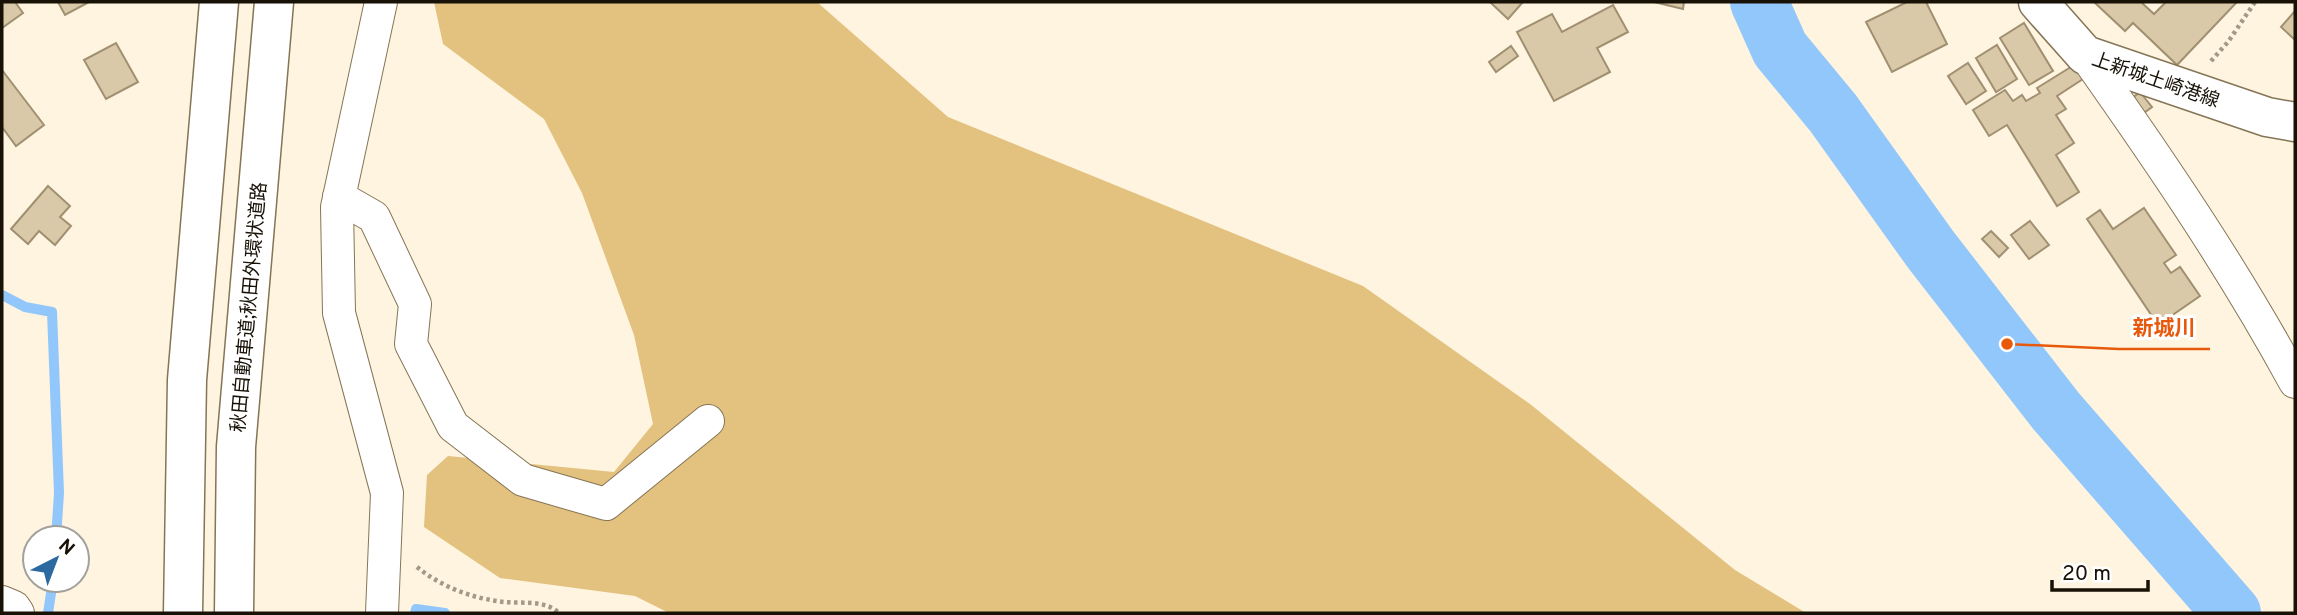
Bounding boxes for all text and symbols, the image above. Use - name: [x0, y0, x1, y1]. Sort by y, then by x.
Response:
- street label: 上新城土崎港線: [2089, 48, 2222, 114]
- street label: 秋田自動車道;秋田外環状道路: [227, 181, 273, 433]
- callout: 新城川: [2119, 307, 2210, 349]
- text: 新城川: [2133, 316, 2196, 343]
- north arrow: [21, 524, 91, 594]
- text: N: [53, 534, 79, 561]
- scale bar: [2052, 548, 2148, 592]
- text: 20 m: [2062, 561, 2111, 588]

